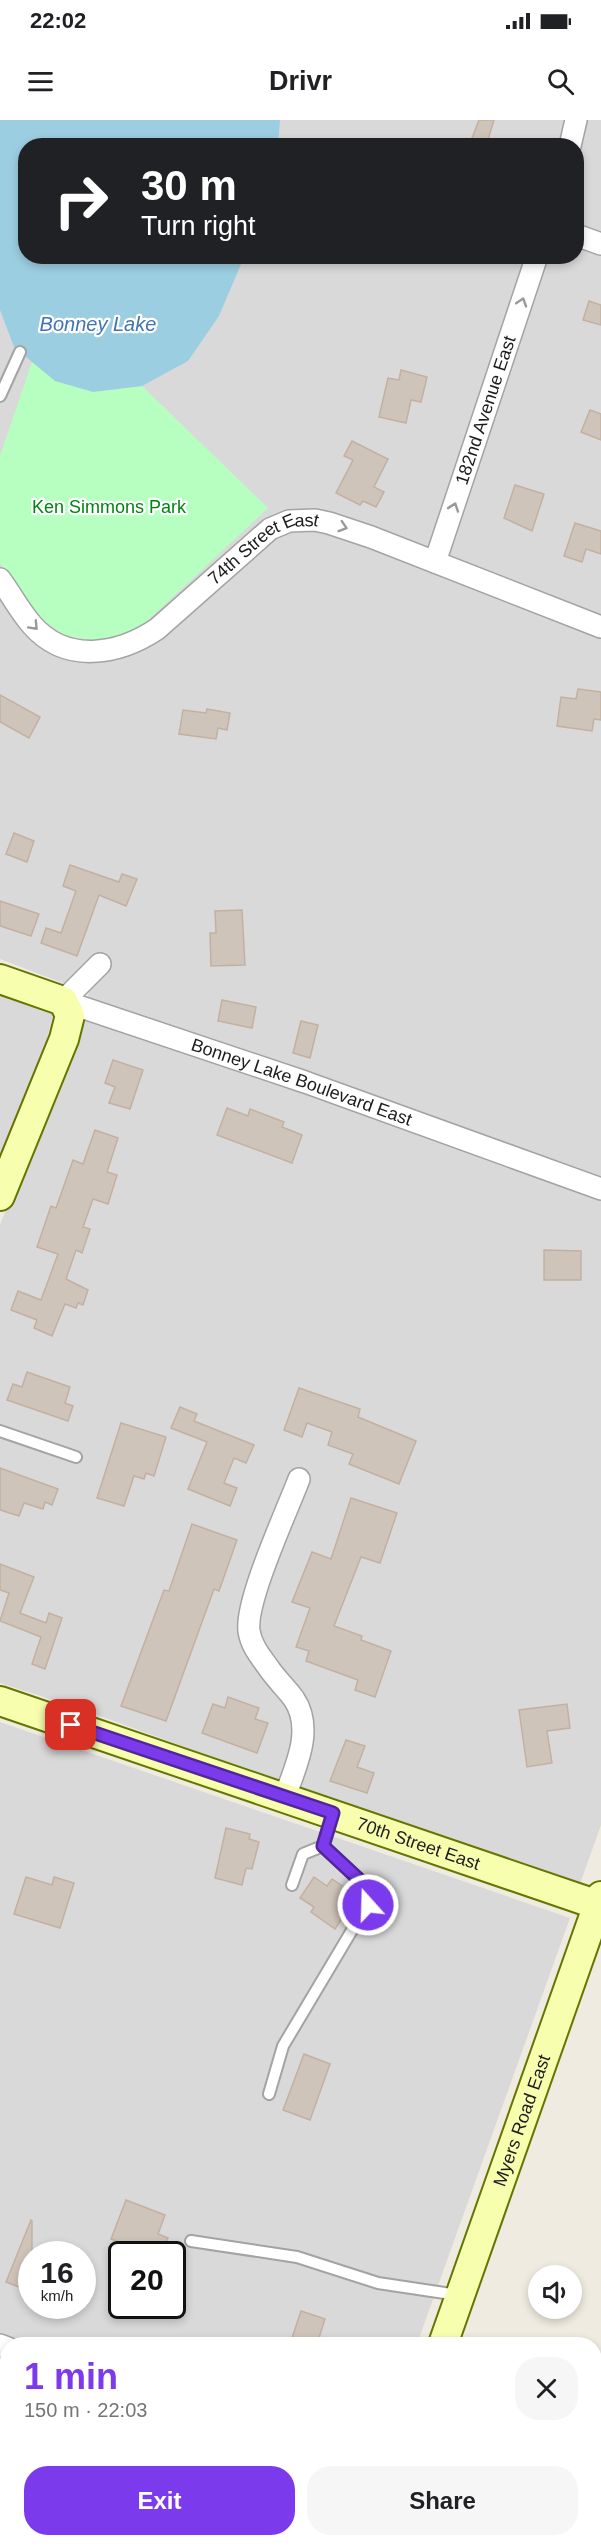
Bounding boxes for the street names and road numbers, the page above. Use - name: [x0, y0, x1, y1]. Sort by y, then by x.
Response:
- street label: 182nd Avenue East: [451, 333, 520, 487]
- street label: 74th Street East: [204, 510, 321, 589]
- street label: Bonney Lake Boulevard East: [189, 1035, 415, 1130]
- street label: 70th Street East: [354, 1813, 483, 1874]
- street label: Myers Road East: [489, 2052, 554, 2189]

